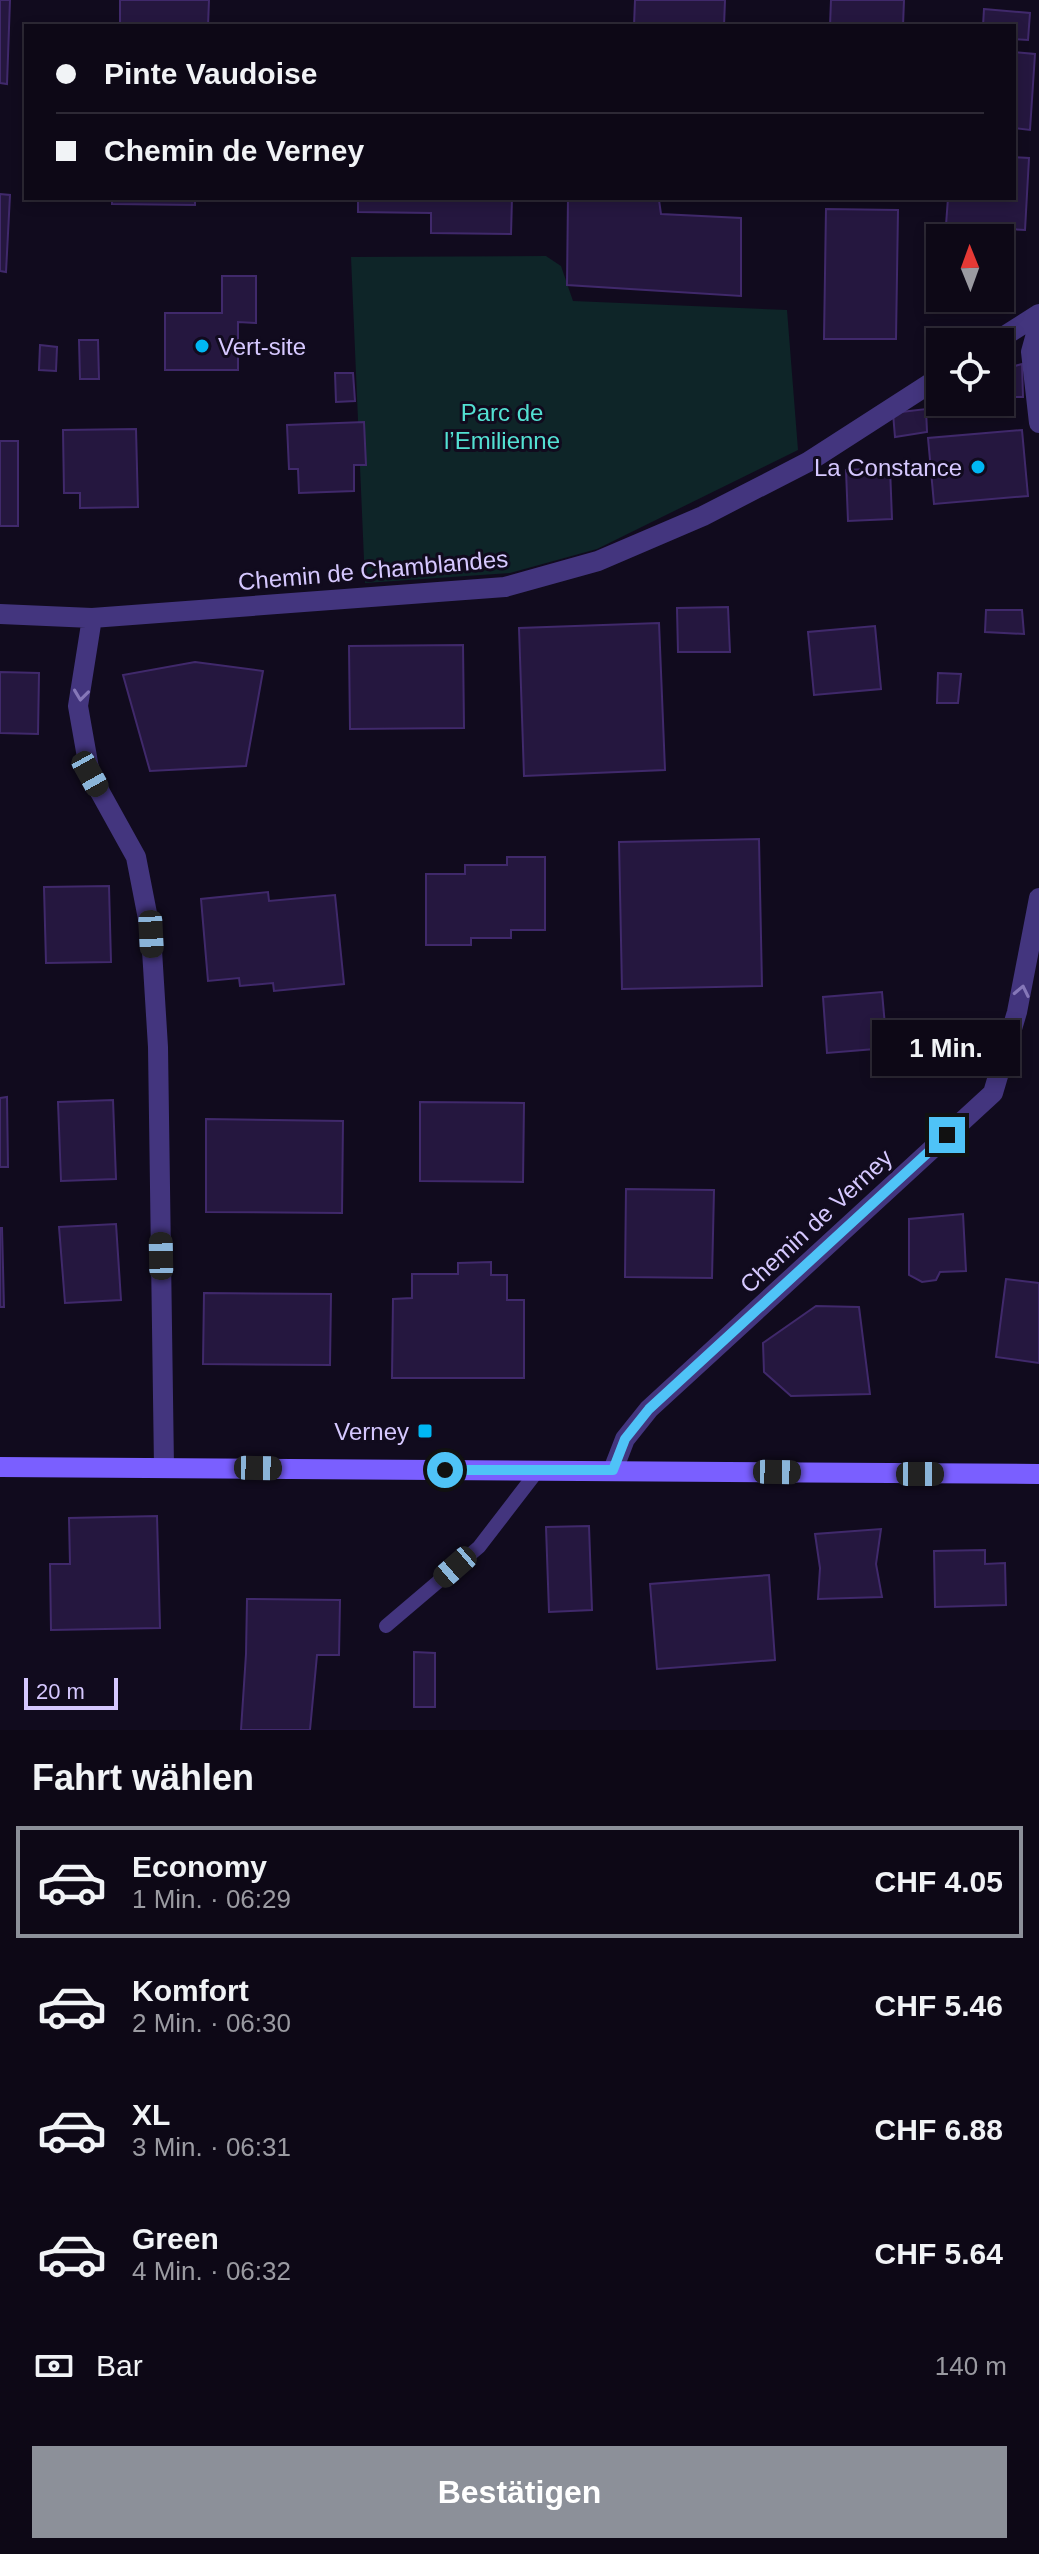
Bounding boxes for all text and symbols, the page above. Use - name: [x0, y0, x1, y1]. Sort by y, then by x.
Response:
- text: Pinte Vaudoise: [104, 57, 317, 90]
- text: Chemin de Verney: [104, 134, 364, 167]
- north arrow: [926, 224, 1014, 312]
- map controls: [926, 224, 1014, 416]
- button: locate: [926, 328, 1014, 416]
- place label: Vert-site: [218, 333, 306, 360]
- marker: Vert-site: [193, 337, 211, 355]
- park label: Parc de l’Emilienne: [444, 399, 560, 454]
- place label: La Constance: [814, 454, 962, 481]
- marker: La Constance: [969, 458, 987, 476]
- street label: Chemin de Chamblandes: [237, 545, 509, 595]
- one-way arrow: [72, 689, 89, 702]
- car: [68, 747, 112, 801]
- car: [138, 909, 164, 959]
- one-way arrow: [1013, 985, 1030, 998]
- callout: 1 Min.: [873, 1019, 1021, 1075]
- text: 1 Min.: [909, 1033, 983, 1063]
- route end: [929, 1117, 965, 1153]
- street label: Chemin de Verney: [735, 1144, 897, 1298]
- car: [149, 1232, 173, 1280]
- place label: Verney: [334, 1418, 409, 1445]
- marker: Verney: [416, 1422, 434, 1440]
- route start: [427, 1452, 463, 1488]
- car: [234, 1456, 282, 1480]
- car: [753, 1460, 801, 1484]
- car: [896, 1462, 944, 1486]
- car: [429, 1542, 481, 1592]
- scale bar: [24, 1674, 118, 1710]
- text: 20 m: [36, 1679, 85, 1704]
- text: Fahrt wählen: [32, 1757, 254, 1798]
- icon: car: [36, 1846, 108, 1918]
- text: Economy: [132, 1850, 267, 1883]
- text: CHF 4.05: [875, 1865, 1003, 1898]
- text: 1 Min. · 06:29: [132, 1884, 291, 1914]
- icon: car: [36, 1970, 108, 2042]
- text: Komfort: [132, 1974, 249, 2007]
- text: CHF 5.46: [875, 1989, 1003, 2022]
- text: 2 Min. · 06:30: [132, 2008, 291, 2038]
- icon: car: [36, 2094, 108, 2166]
- text: XL: [132, 2098, 170, 2131]
- text: CHF 6.88: [875, 2113, 1003, 2146]
- text: 3 Min. · 06:31: [132, 2132, 291, 2162]
- icon: car: [36, 2218, 108, 2290]
- text: Green: [132, 2222, 219, 2255]
- text: CHF 5.64: [875, 2237, 1003, 2270]
- text: 4 Min. · 06:32: [132, 2256, 291, 2286]
- icon: cash: [32, 2344, 76, 2388]
- text: Bar: [96, 2349, 143, 2382]
- text: 140 m: [935, 2351, 1007, 2381]
- button: Bestätigen: [32, 2446, 1007, 2538]

